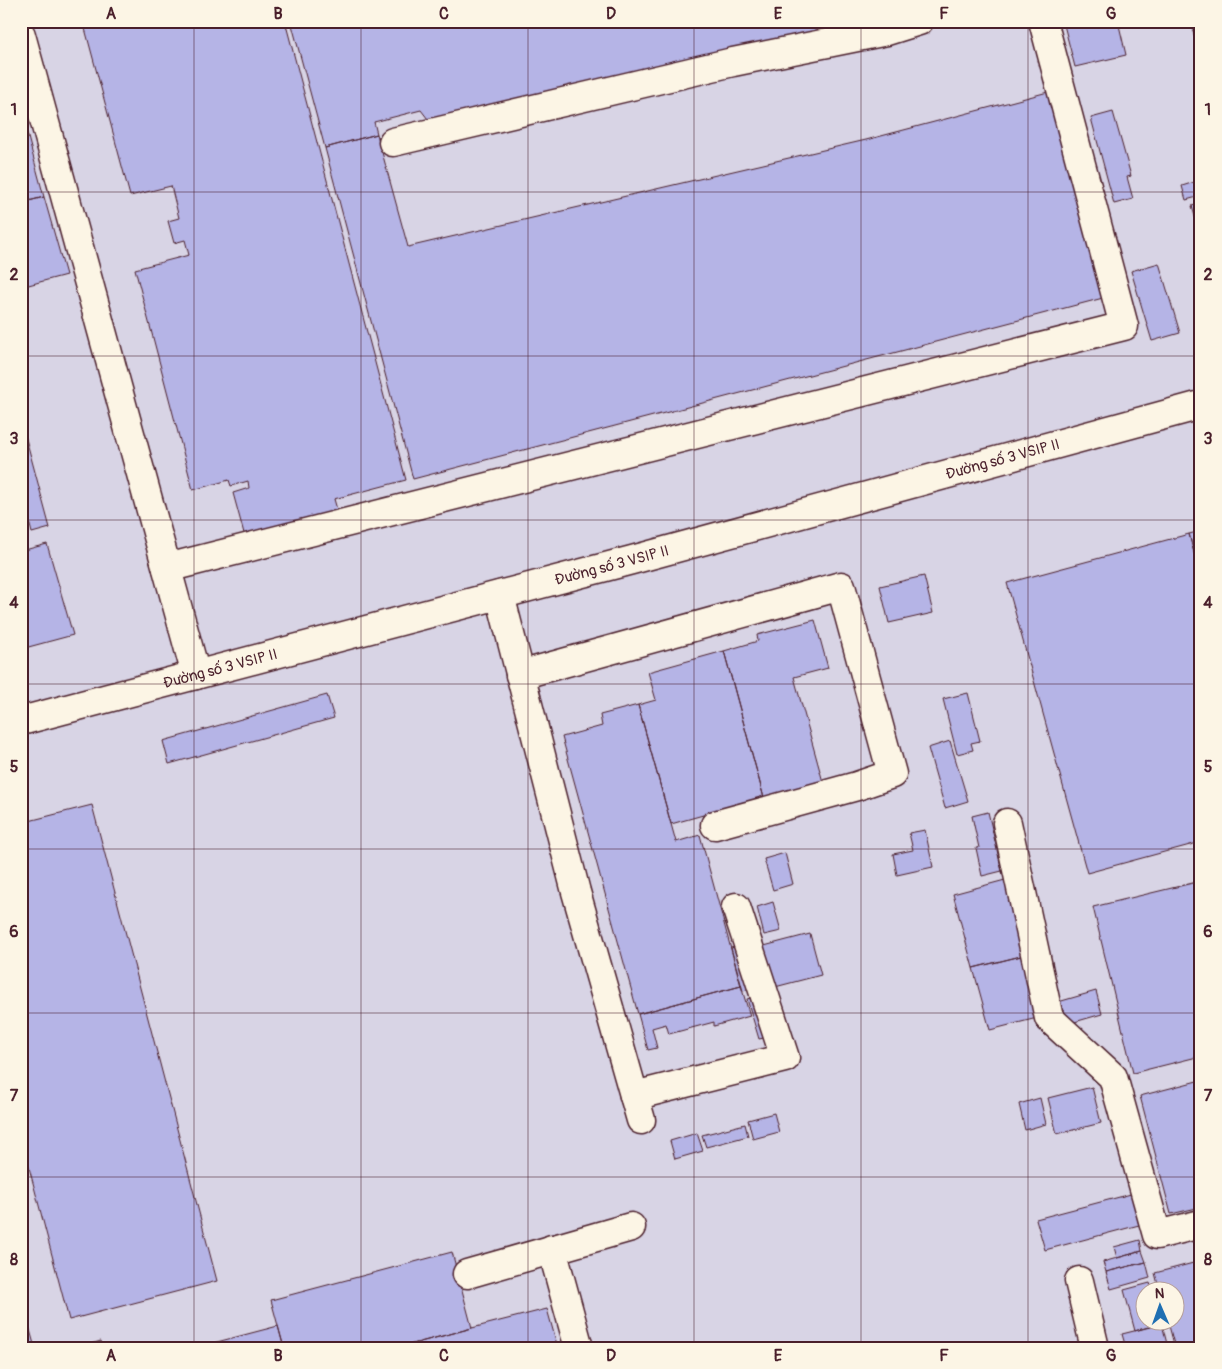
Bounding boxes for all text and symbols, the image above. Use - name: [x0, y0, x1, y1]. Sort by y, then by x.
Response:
- text: A: [106, 4, 117, 24]
- text: B: [273, 4, 283, 24]
- text: C: [439, 4, 449, 24]
- text: D: [606, 4, 616, 24]
- text: E: [774, 4, 783, 24]
- text: F: [939, 4, 949, 24]
- text: G: [1106, 4, 1117, 24]
- text: 1: [11, 100, 17, 120]
- text: 1: [1205, 100, 1211, 120]
- text: 2: [10, 265, 19, 285]
- text: 2: [1204, 265, 1213, 285]
- text: 3: [10, 429, 19, 449]
- text: 3: [1204, 429, 1213, 449]
- street label: Đường số 3 VSIP II: [944, 435, 1062, 484]
- street label: Đường số 3 VSIP II: [553, 541, 671, 590]
- text: 4: [9, 593, 19, 613]
- text: 4: [1203, 593, 1213, 613]
- street label: Đường số 3 VSIP II: [161, 645, 280, 693]
- text: 5: [10, 757, 19, 777]
- text: 5: [1204, 757, 1213, 777]
- text: 6: [9, 922, 19, 942]
- text: 6: [1203, 922, 1213, 942]
- text: 7: [10, 1086, 19, 1106]
- text: 7: [1204, 1086, 1213, 1106]
- text: 8: [10, 1250, 18, 1270]
- text: 8: [1204, 1250, 1212, 1270]
- north arrow: [1134, 1282, 1184, 1332]
- text: N: [1155, 1285, 1165, 1302]
- text: A: [106, 1346, 117, 1366]
- text: B: [273, 1346, 283, 1366]
- text: C: [439, 1346, 449, 1366]
- text: D: [606, 1346, 616, 1366]
- text: E: [774, 1346, 783, 1366]
- text: F: [939, 1346, 949, 1366]
- text: G: [1106, 1346, 1117, 1366]

